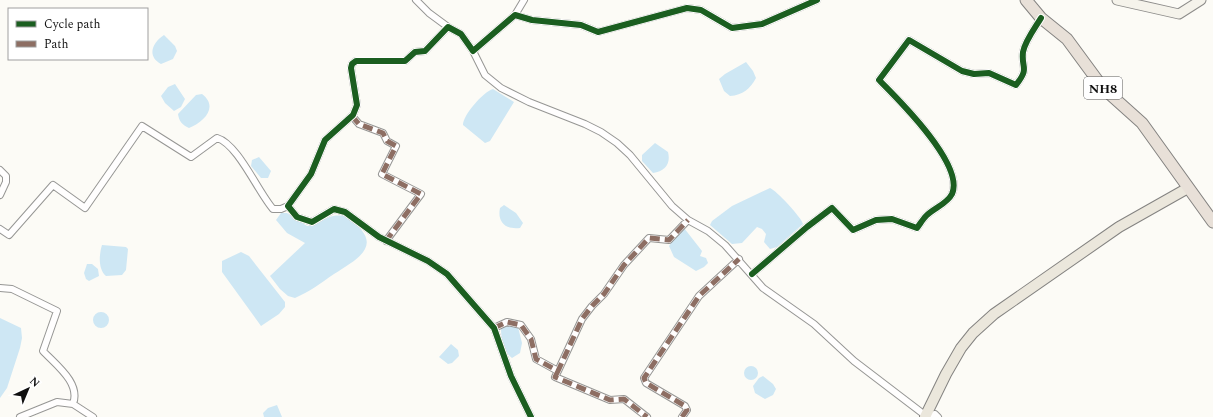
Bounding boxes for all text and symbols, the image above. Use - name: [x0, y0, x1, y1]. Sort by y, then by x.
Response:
- legend: [8, 8, 148, 60]
- text: Cycle path: [44, 15, 101, 34]
- text: Path: [44, 35, 69, 54]
- road number: NH8: [1084, 77, 1122, 99]
- north arrow: [8, 369, 48, 409]
- text: N: [25, 373, 44, 391]

